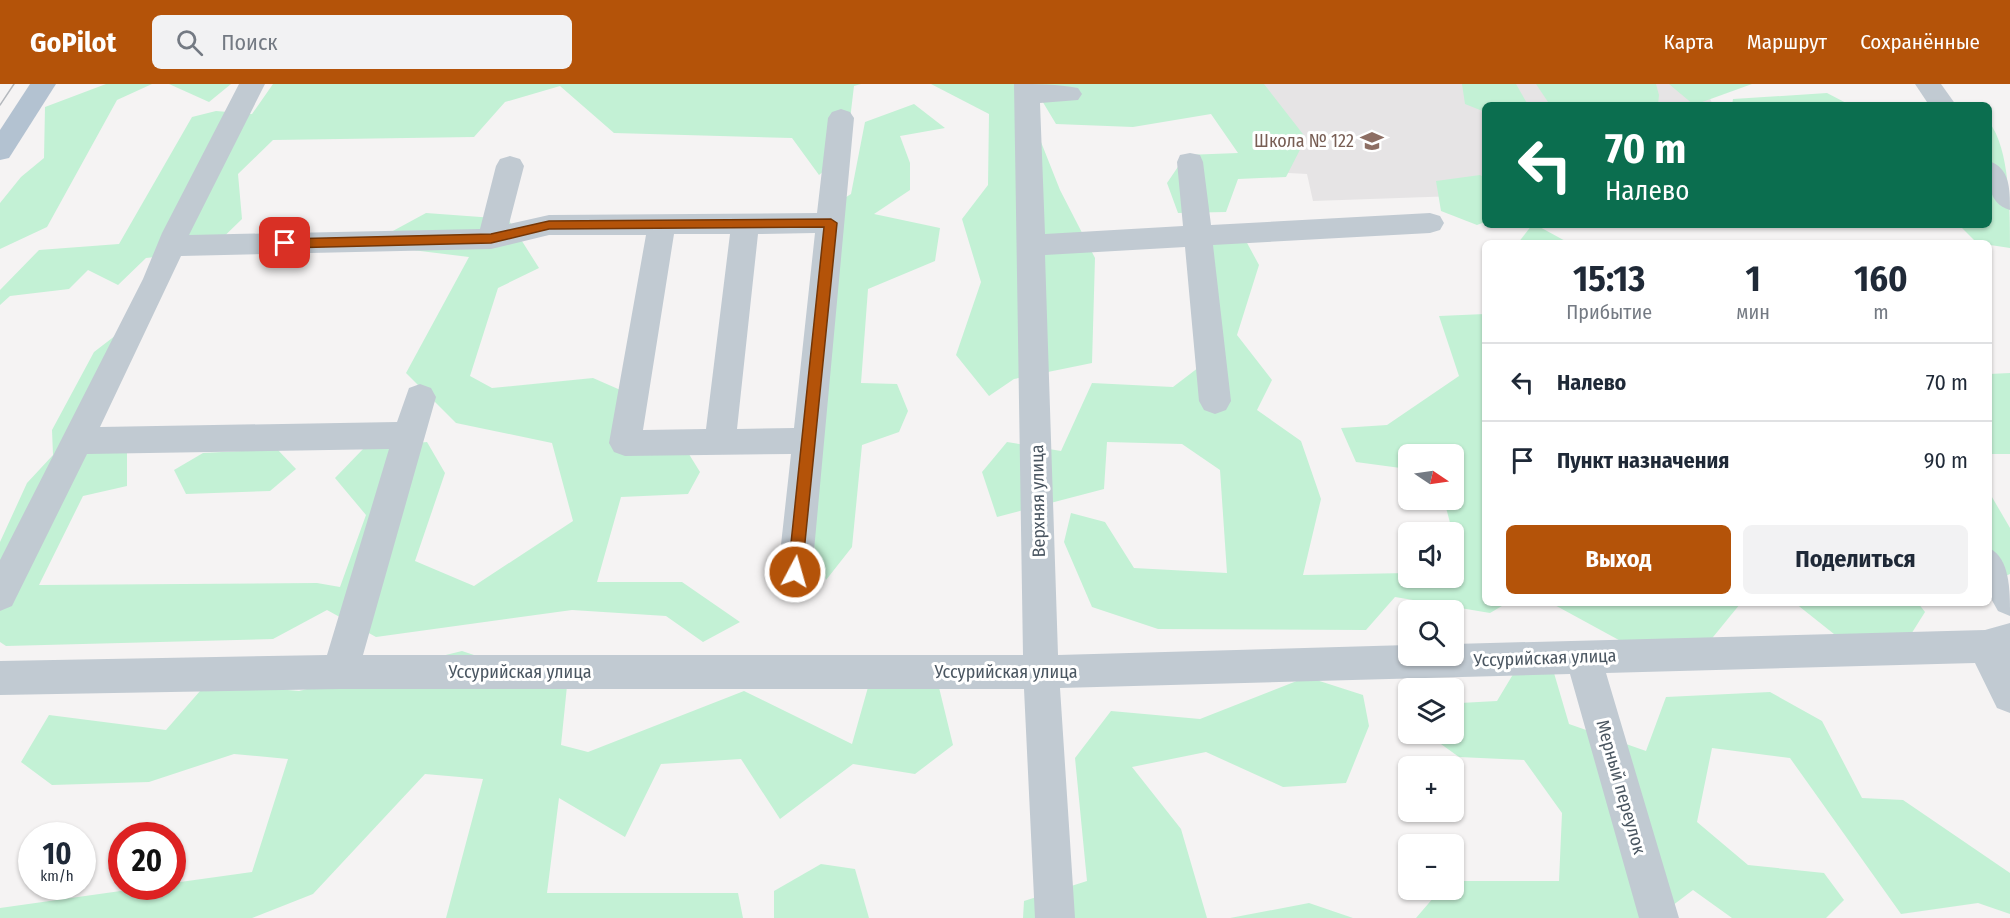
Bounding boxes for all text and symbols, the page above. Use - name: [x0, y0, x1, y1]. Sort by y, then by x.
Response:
- search box: [152, 15, 572, 69]
- text: GoPilot: [30, 26, 116, 59]
- icon: search: [173, 26, 206, 59]
- text: Поиск: [221, 29, 278, 56]
- text: Карта: [1664, 29, 1714, 55]
- text: Маршрут: [1747, 29, 1827, 55]
- text: Сохранённые: [1860, 29, 1980, 55]
- text: 70 m: [1605, 124, 1686, 174]
- icon: left: [1506, 126, 1584, 204]
- school or university icon: Школа № 122: [1359, 128, 1385, 154]
- place label: Школа № 122: [1254, 130, 1354, 152]
- text: Налево: [1605, 175, 1689, 207]
- pin: [259, 217, 310, 268]
- icon: arrive: [268, 226, 301, 259]
- text: 15:13: [1573, 257, 1645, 301]
- text: 1: [1745, 257, 1761, 301]
- text: 160: [1854, 257, 1908, 301]
- text: Прибытие: [1566, 300, 1652, 324]
- text: мин: [1736, 300, 1770, 324]
- text: m: [1873, 300, 1889, 324]
- icon: left: [1506, 366, 1539, 399]
- text: Налево: [1557, 369, 1626, 396]
- text: 70 m: [1926, 369, 1968, 396]
- street label: Верхняя улица: [1026, 444, 1050, 558]
- north arrow: [1398, 444, 1464, 510]
- map controls: [1398, 444, 1464, 900]
- icon: arrive: [1506, 444, 1539, 477]
- text: Пункт назначения: [1557, 447, 1729, 474]
- text: 90 m: [1924, 447, 1968, 474]
- button: sound: [1398, 522, 1464, 588]
- button: Выход: [1506, 525, 1731, 594]
- button: Поделиться: [1743, 525, 1968, 594]
- position arrow: [763, 540, 827, 604]
- button: search: [1398, 600, 1464, 666]
- street label: Уссурийская улица: [1472, 645, 1617, 672]
- street label: Уссурийская улица: [448, 661, 592, 683]
- street label: Уссурийская улица: [934, 661, 1078, 683]
- button: layers: [1398, 678, 1464, 744]
- street label: Мерный переулок: [1591, 717, 1651, 857]
- button: +: [1398, 756, 1464, 822]
- speed limit sign: 20: [108, 822, 186, 900]
- button: −: [1398, 834, 1464, 900]
- text: 10: [42, 836, 72, 872]
- text: km/h: [40, 867, 74, 885]

